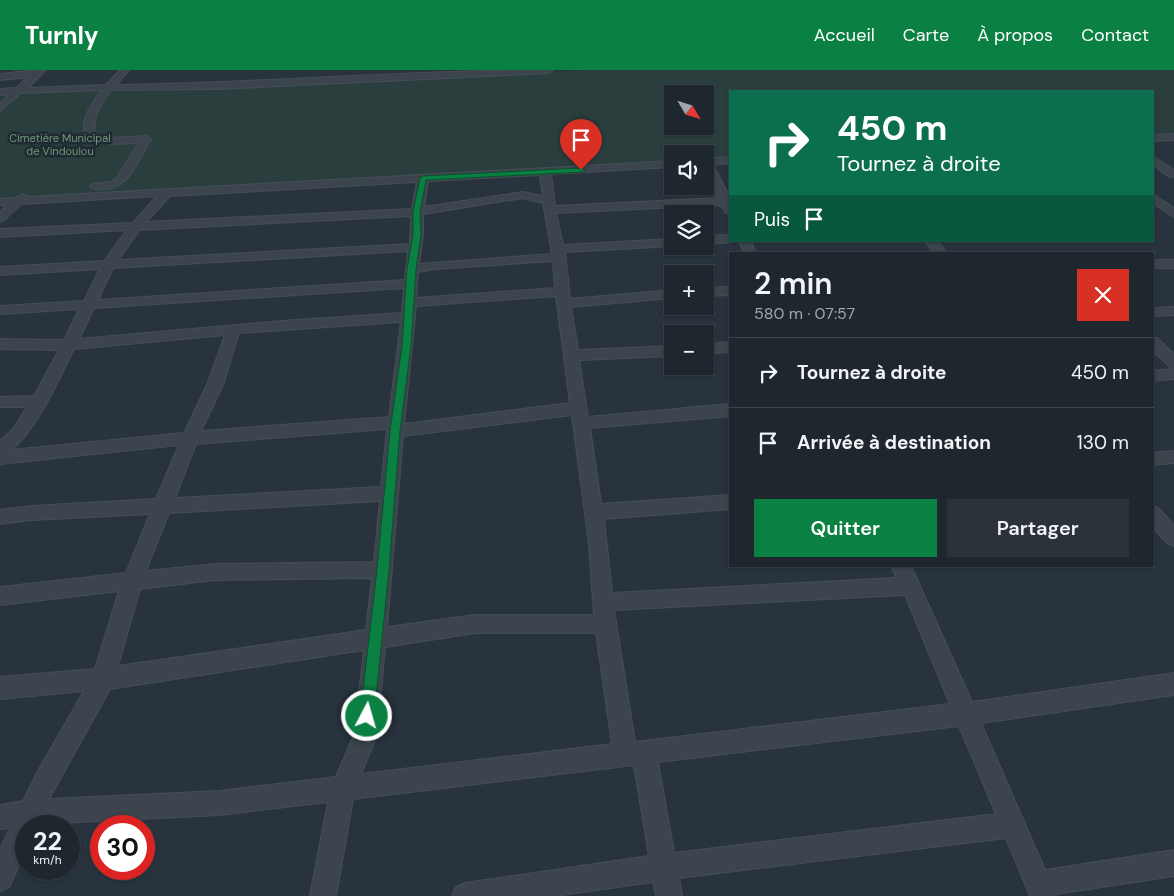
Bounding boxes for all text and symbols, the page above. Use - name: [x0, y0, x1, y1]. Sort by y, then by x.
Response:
- text: Turnly: [25, 20, 98, 51]
- text: Accueil: [814, 23, 875, 47]
- text: Carte: [903, 23, 949, 47]
- text: À propos: [977, 23, 1053, 47]
- text: Contact: [1081, 23, 1149, 47]
- north arrow: [664, 85, 714, 135]
- map controls: [664, 85, 714, 375]
- text: 450 m: [837, 105, 947, 151]
- icon: right: [754, 110, 819, 175]
- pin: [560, 119, 602, 170]
- icon: arrive: [567, 126, 595, 154]
- park label: Cimetière Municipal de Vindoulou: [9, 131, 111, 158]
- button: sound: [664, 145, 714, 195]
- text: Tournez à droite: [837, 149, 1001, 178]
- button: layers: [664, 205, 714, 255]
- icon: arrive: [800, 205, 828, 233]
- text: Puis: [754, 207, 790, 232]
- text: 2 min: [754, 264, 832, 303]
- button: +: [664, 265, 714, 315]
- button: close: [1077, 269, 1129, 321]
- text: 580 m · 07:57: [754, 303, 855, 324]
- button: −: [664, 325, 714, 375]
- icon: right: [754, 359, 782, 387]
- text: Tournez à droite: [797, 360, 947, 385]
- text: 450 m: [1071, 360, 1129, 385]
- icon: arrive: [754, 429, 782, 457]
- text: Arrivée à destination: [797, 430, 991, 455]
- text: 130 m: [1077, 430, 1129, 455]
- button: Quitter: [754, 499, 937, 557]
- button: Partager: [947, 499, 1129, 557]
- position arrow: [340, 689, 392, 741]
- speed limit sign: 30: [90, 815, 155, 880]
- text: 22: [33, 825, 62, 858]
- text: km/h: [33, 852, 62, 868]

